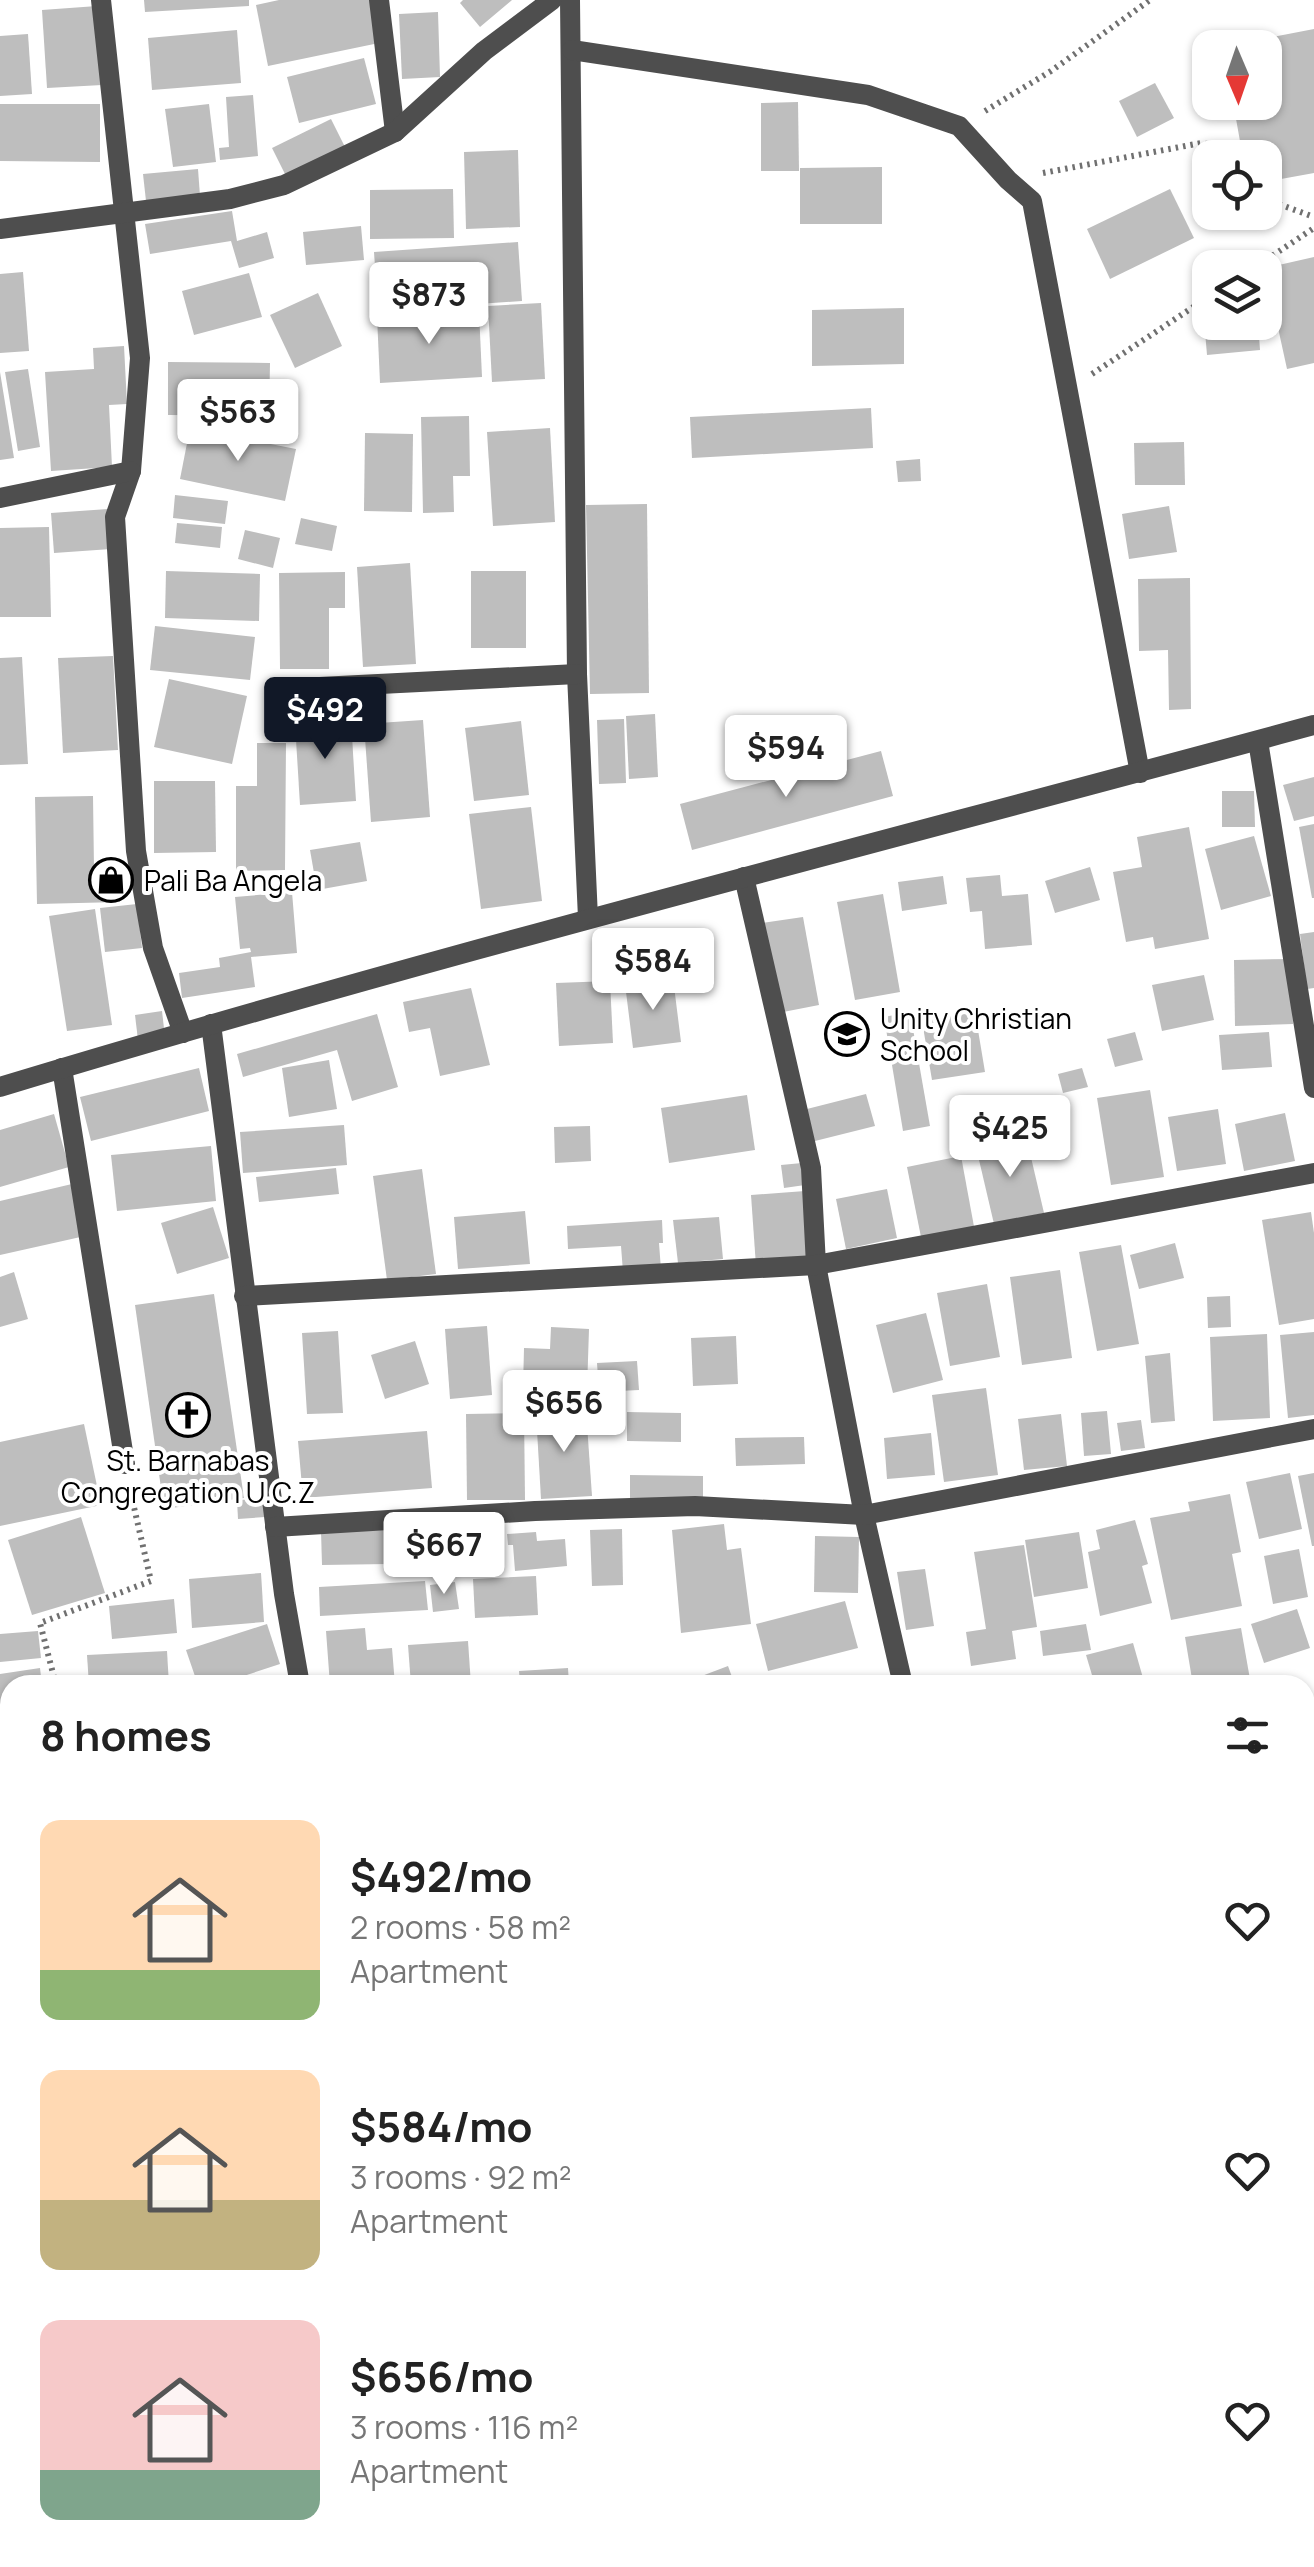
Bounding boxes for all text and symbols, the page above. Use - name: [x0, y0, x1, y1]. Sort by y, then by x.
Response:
- north arrow: [1192, 30, 1282, 120]
- map controls: [1192, 30, 1282, 340]
- button: locate: [1192, 140, 1282, 230]
- button: layers: [1192, 250, 1282, 340]
- pin: $873: [370, 262, 488, 347]
- text: $873: [391, 272, 467, 316]
- pin: $563: [179, 379, 297, 464]
- text: $563: [199, 389, 277, 433]
- pin: $492: [266, 677, 384, 762]
- text: $492: [286, 687, 364, 731]
- pin: $594: [727, 715, 845, 800]
- text: $594: [747, 725, 825, 769]
- shop icon: Pali Ba Angela: [88, 857, 134, 903]
- place label: Pali Ba Angela: [144, 861, 322, 899]
- pin: $584: [594, 928, 712, 1013]
- text: $584: [614, 938, 692, 982]
- place label: Unity Christian School: [880, 999, 1072, 1069]
- school or university icon: Unity Christian School: [824, 1011, 870, 1057]
- pin: $425: [951, 1095, 1069, 1180]
- text: $425: [971, 1105, 1049, 1149]
- pin: $656: [505, 1370, 623, 1455]
- text: $656: [525, 1380, 603, 1424]
- church icon: St. Barnabas Congregation U.C.Z: [165, 1392, 211, 1438]
- place label: St. Barnabas Congregation U.C.Z: [61, 1441, 315, 1511]
- pin: $667: [385, 1512, 503, 1597]
- text: $667: [406, 1522, 482, 1566]
- text: 8 homes: [40, 1706, 212, 1764]
- icon: filters: [1220, 1708, 1275, 1763]
- text: $492/mo: [350, 1847, 532, 1905]
- icon: home: [120, 1860, 240, 1980]
- icon: heart: [1220, 1893, 1275, 1948]
- text: 2 rooms · 58 m²: [350, 1905, 571, 1949]
- text: Apartment: [350, 1949, 508, 1993]
- text: $584/mo: [350, 2097, 533, 2155]
- icon: home: [120, 2110, 240, 2230]
- icon: heart: [1220, 2143, 1275, 2198]
- text: 3 rooms · 92 m²: [350, 2155, 572, 2199]
- text: Apartment: [350, 2199, 508, 2243]
- text: $656/mo: [350, 2347, 533, 2405]
- icon: home: [120, 2360, 240, 2480]
- icon: heart: [1220, 2393, 1275, 2448]
- text: 3 rooms · 116 m²: [350, 2405, 578, 2449]
- text: Apartment: [350, 2449, 508, 2493]

